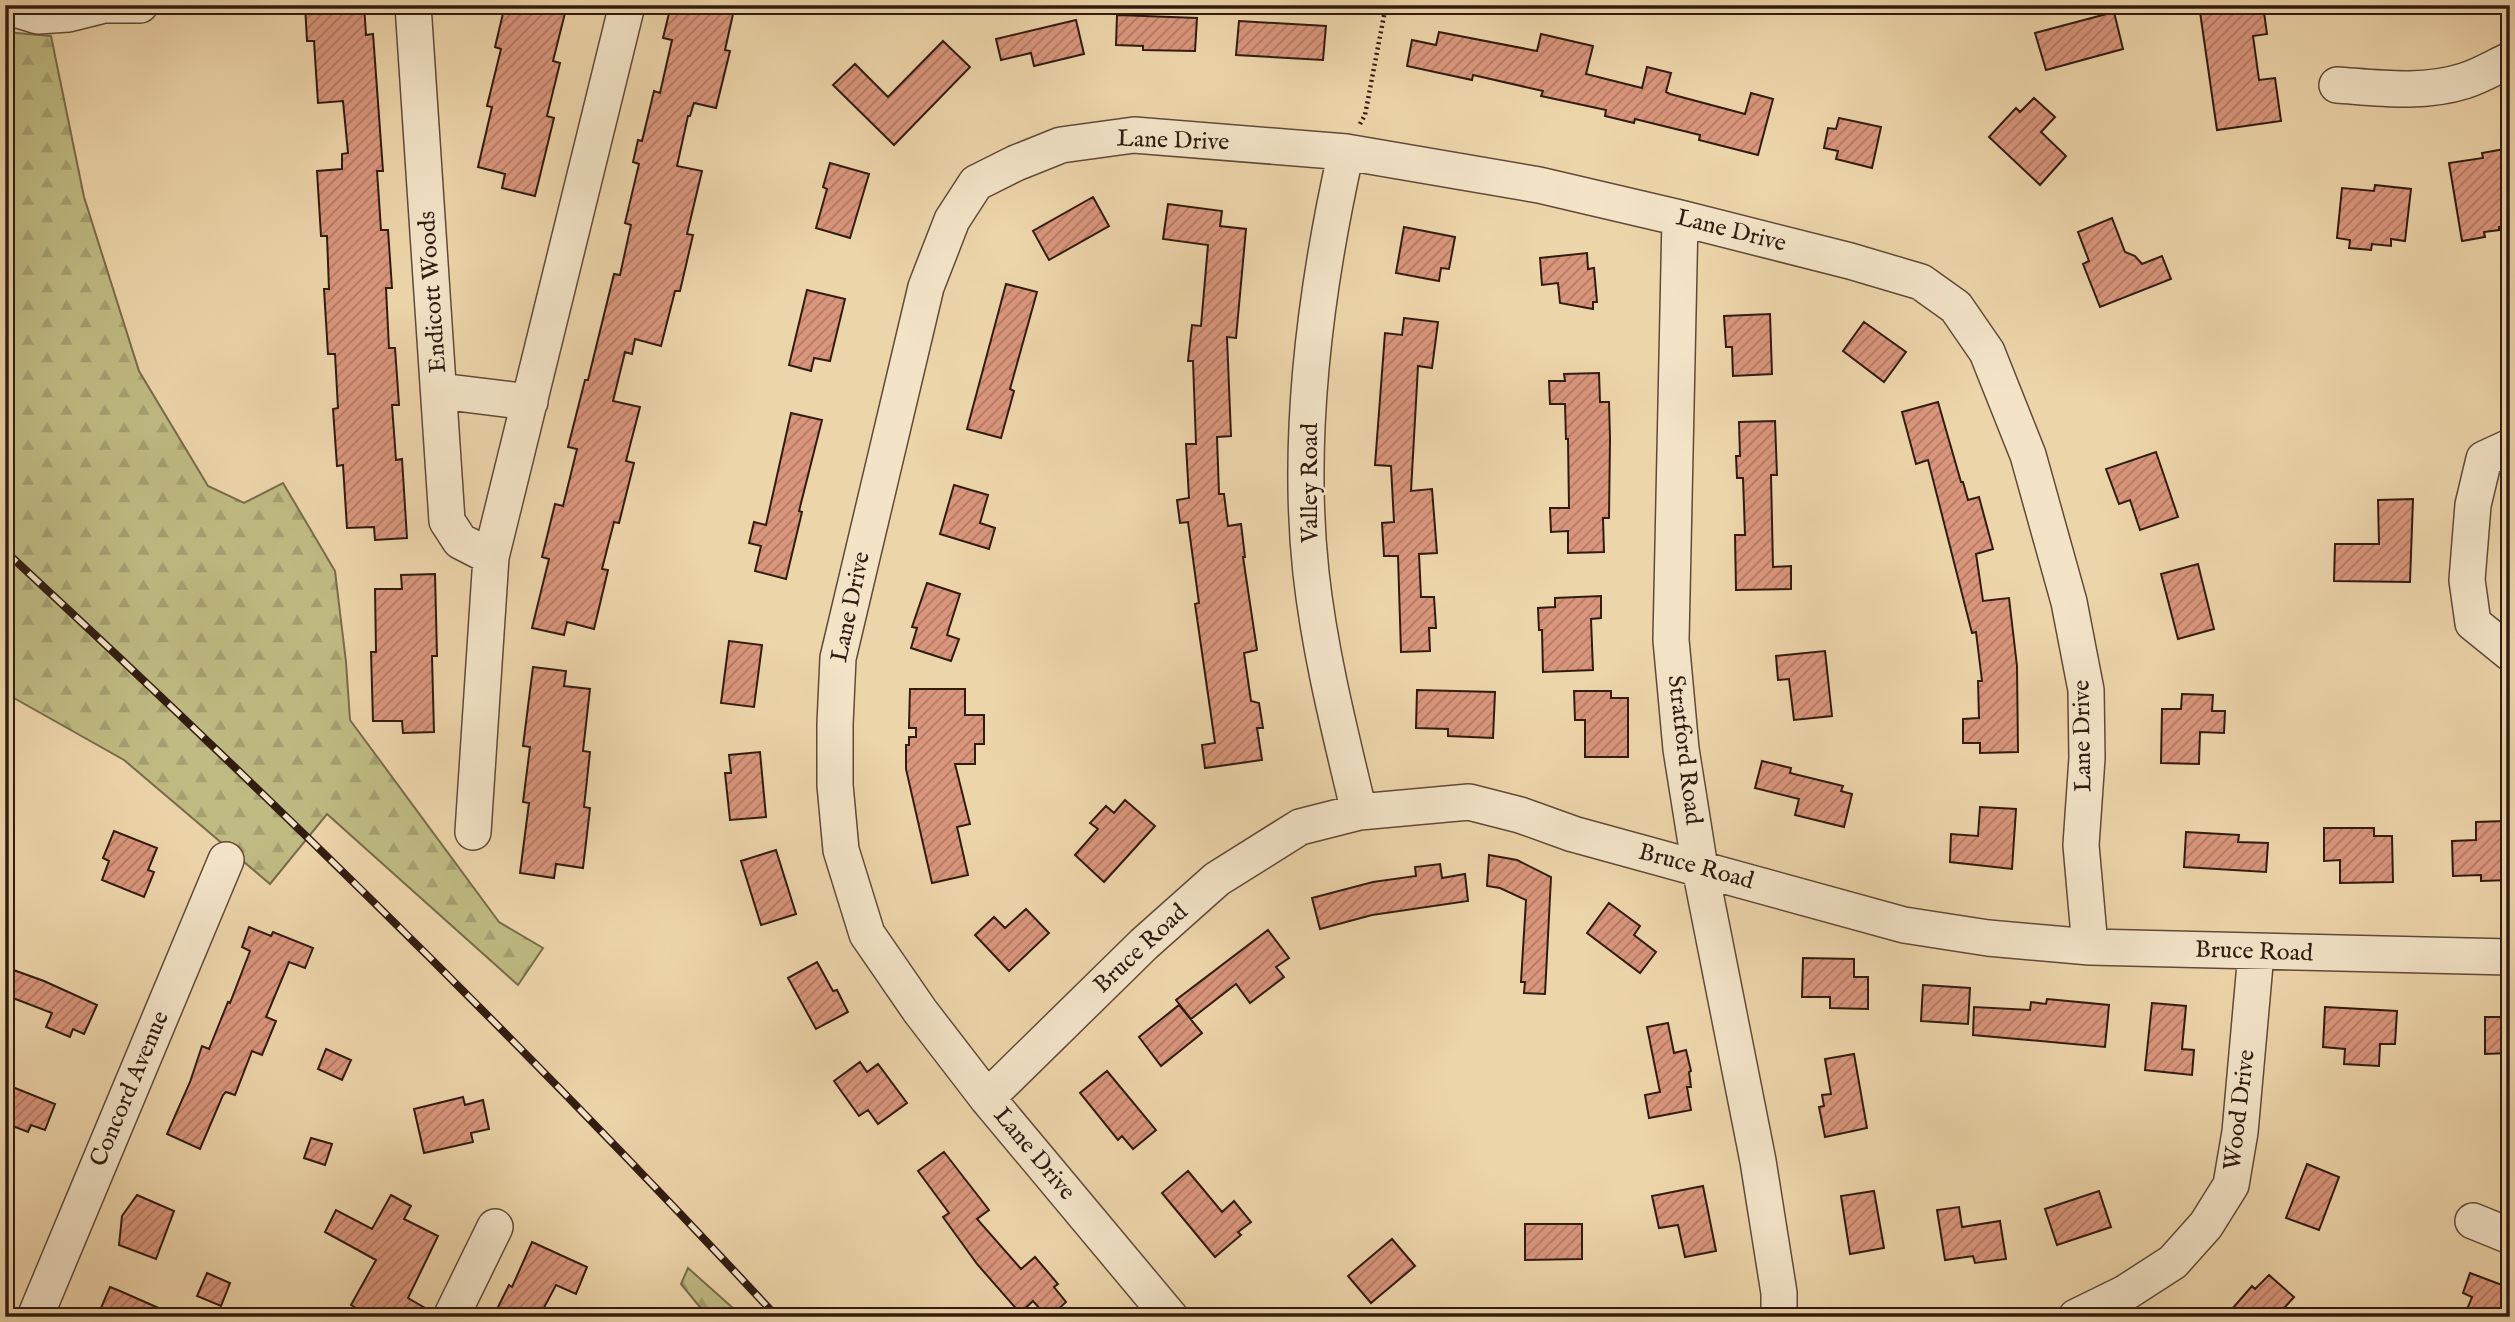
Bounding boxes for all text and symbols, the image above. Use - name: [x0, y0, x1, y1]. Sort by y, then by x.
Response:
- street label: Lane Drive: [1116, 124, 1230, 158]
- street label: Lane Drive: [1673, 202, 1789, 260]
- street label: Endicott Woods: [412, 210, 454, 374]
- street label: Valley Road: [1295, 423, 1326, 544]
- street label: Lane Drive: [824, 549, 878, 665]
- street label: Stratford Road: [1659, 673, 1709, 827]
- street label: Lane Drive: [2067, 680, 2099, 792]
- street label: Bruce Road: [1635, 837, 1757, 897]
- street label: Bruce Road: [1087, 897, 1195, 1001]
- street label: Bruce Road: [2195, 934, 2314, 970]
- street label: Concord Avenue: [83, 1006, 177, 1172]
- street label: Wood Drive: [2217, 1048, 2263, 1172]
- street label: Lane Drive: [986, 1101, 1082, 1207]

